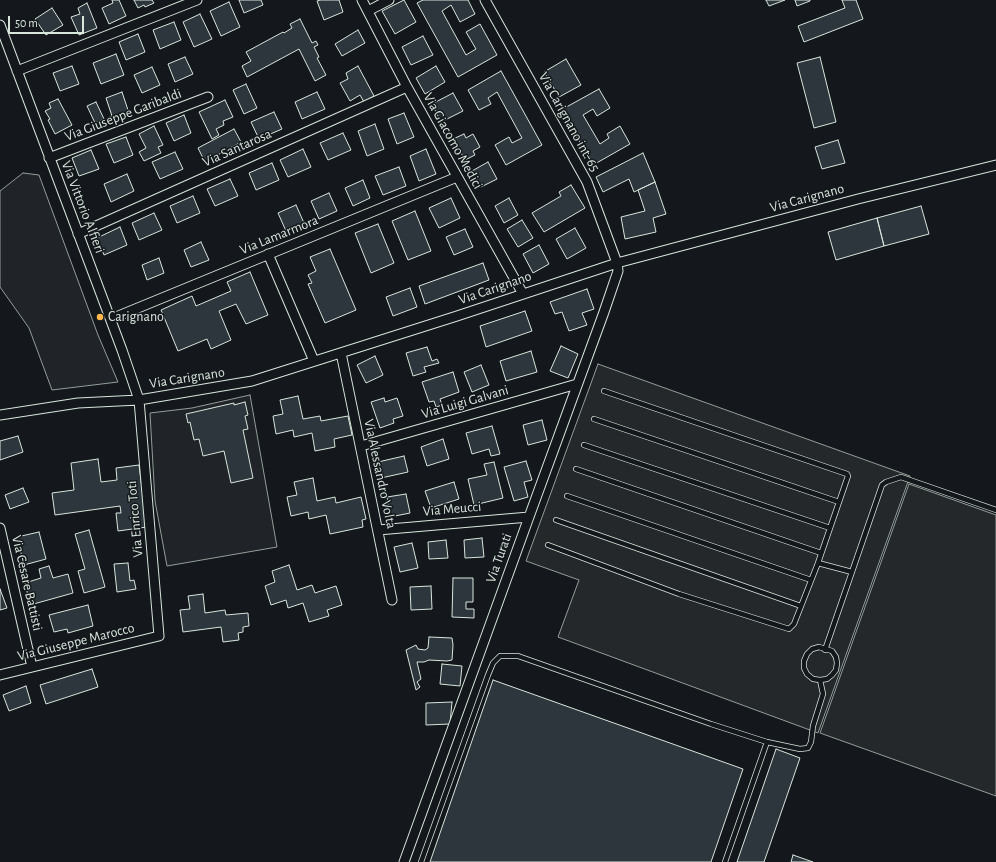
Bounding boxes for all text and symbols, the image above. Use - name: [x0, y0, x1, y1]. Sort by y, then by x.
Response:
- scale bar: [10, 8, 86, 34]
- text: 50 m: [15, 17, 38, 29]
- street label: Via Carignano int. 65: [535, 69, 603, 175]
- street label: Via Giuseppe Garibaldi: [62, 85, 184, 145]
- street label: Via Giacomo Medici: [420, 90, 486, 192]
- street label: Via Santarosa: [200, 125, 274, 171]
- street label: Via Vittorio Alfieri: [58, 158, 108, 256]
- street label: Via Carignano: [768, 180, 846, 216]
- street label: Via Lamarmora: [237, 212, 321, 258]
- street label: Via Carignano: [456, 268, 534, 308]
- place label: Carignano: [108, 309, 164, 325]
- marker: Carignano: [95, 312, 105, 322]
- street label: Via Carignano: [148, 364, 226, 392]
- street label: Via Luigi Galvani: [420, 382, 510, 422]
- street label: Via Alessandro Volta: [360, 418, 400, 530]
- street label: Via Enrico Toti: [123, 480, 147, 558]
- street label: Via Meucci: [422, 498, 482, 520]
- street label: Via Turati: [482, 531, 516, 585]
- street label: Via Cesare Battisti: [8, 534, 46, 632]
- street label: Via Giuseppe Marocco: [16, 619, 136, 665]

